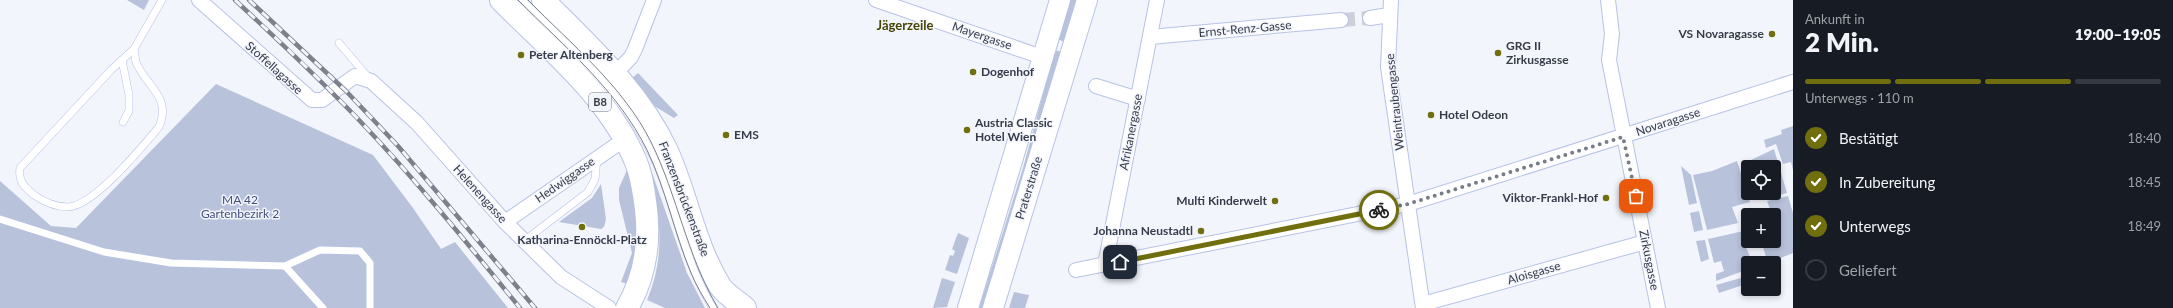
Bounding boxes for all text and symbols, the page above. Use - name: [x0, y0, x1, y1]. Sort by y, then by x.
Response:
- text: Ankunft in: [1805, 11, 1865, 27]
- district label: Jägerzeile: [877, 17, 933, 33]
- street label: Ernst-Renz-Gasse: [1198, 17, 1292, 40]
- street label: Mayergasse: [950, 18, 1014, 53]
- text: 19:00–19:05: [2075, 25, 2161, 43]
- place label: VS Novaragasse: [1677, 26, 1765, 41]
- text: 2 Min.: [1805, 26, 1879, 58]
- marker: VS Novaragasse: [1767, 29, 1777, 39]
- street label: Stoffellagasse: [243, 38, 306, 97]
- place label: GRG II Zirkusgasse: [1506, 38, 1569, 67]
- place label: Peter Altenberg: [529, 47, 614, 62]
- marker: GRG II Zirkusgasse: [1493, 48, 1503, 58]
- marker: Peter Altenberg: [516, 50, 526, 60]
- street label: Weintraubengasse: [1382, 53, 1407, 151]
- place label: Dogenhof: [981, 64, 1035, 79]
- marker: Dogenhof: [968, 67, 978, 77]
- text: Unterwegs · 110 m: [1805, 90, 1914, 106]
- street label: Afrikanergasse: [1116, 92, 1145, 171]
- road number: B8: [589, 93, 611, 111]
- street label: Novaragasse: [1634, 104, 1702, 139]
- place label: Hotel Odeon: [1439, 107, 1508, 122]
- marker: Hotel Odeon: [1426, 110, 1436, 120]
- place label: Austria Classic Hotel Wien: [974, 115, 1053, 144]
- marker: Austria Classic Hotel Wien: [962, 125, 972, 135]
- place label: EMS: [734, 127, 759, 142]
- icon: check: [1805, 127, 1827, 149]
- text: Bestätigt: [1839, 129, 1898, 147]
- marker: EMS: [721, 130, 731, 140]
- text: 18:40: [2128, 130, 2161, 146]
- street label: Franzensbrückenstraße: [656, 139, 713, 258]
- street label: Hedwiggasse: [532, 154, 597, 206]
- street label: Praterstraße: [1012, 154, 1045, 221]
- map controls: [1741, 160, 1781, 296]
- button: locate: [1741, 160, 1781, 200]
- street label: Helenengasse: [450, 161, 510, 226]
- icon: check: [1805, 171, 1827, 193]
- text: In Zubereitung: [1839, 173, 1935, 191]
- text: 18:45: [2128, 174, 2161, 190]
- pin: [1619, 179, 1653, 213]
- icon: bag: [1625, 185, 1647, 207]
- courier: [1359, 190, 1399, 230]
- place label: Viktor-Frankl-Hof: [1502, 190, 1599, 205]
- park label: MA 42 Gartenbezirk 2: [201, 192, 279, 221]
- place label: Multi Kinderwelt: [1176, 193, 1268, 208]
- marker: Viktor-Frankl-Hof: [1601, 193, 1611, 203]
- marker: Multi Kinderwelt: [1270, 196, 1280, 206]
- icon: bike: [1368, 199, 1390, 221]
- button: +: [1741, 208, 1781, 248]
- icon: check: [1805, 215, 1827, 237]
- text: Unterwegs: [1839, 217, 1911, 235]
- text: 18:49: [2128, 218, 2161, 234]
- marker: Katharina-Ennöckl-Platz: [577, 222, 587, 232]
- place label: Johanna Neustadtl: [1093, 223, 1193, 238]
- marker: Johanna Neustadtl: [1196, 226, 1206, 236]
- street label: Zirkusgasse: [1636, 228, 1663, 291]
- place label: Katharina-Ennöckl-Platz: [517, 232, 647, 247]
- pin: [1103, 245, 1137, 279]
- icon: home: [1109, 251, 1131, 273]
- button: −: [1741, 256, 1781, 296]
- street label: Aloisgasse: [1505, 258, 1562, 287]
- text: Geliefert: [1839, 261, 1897, 279]

